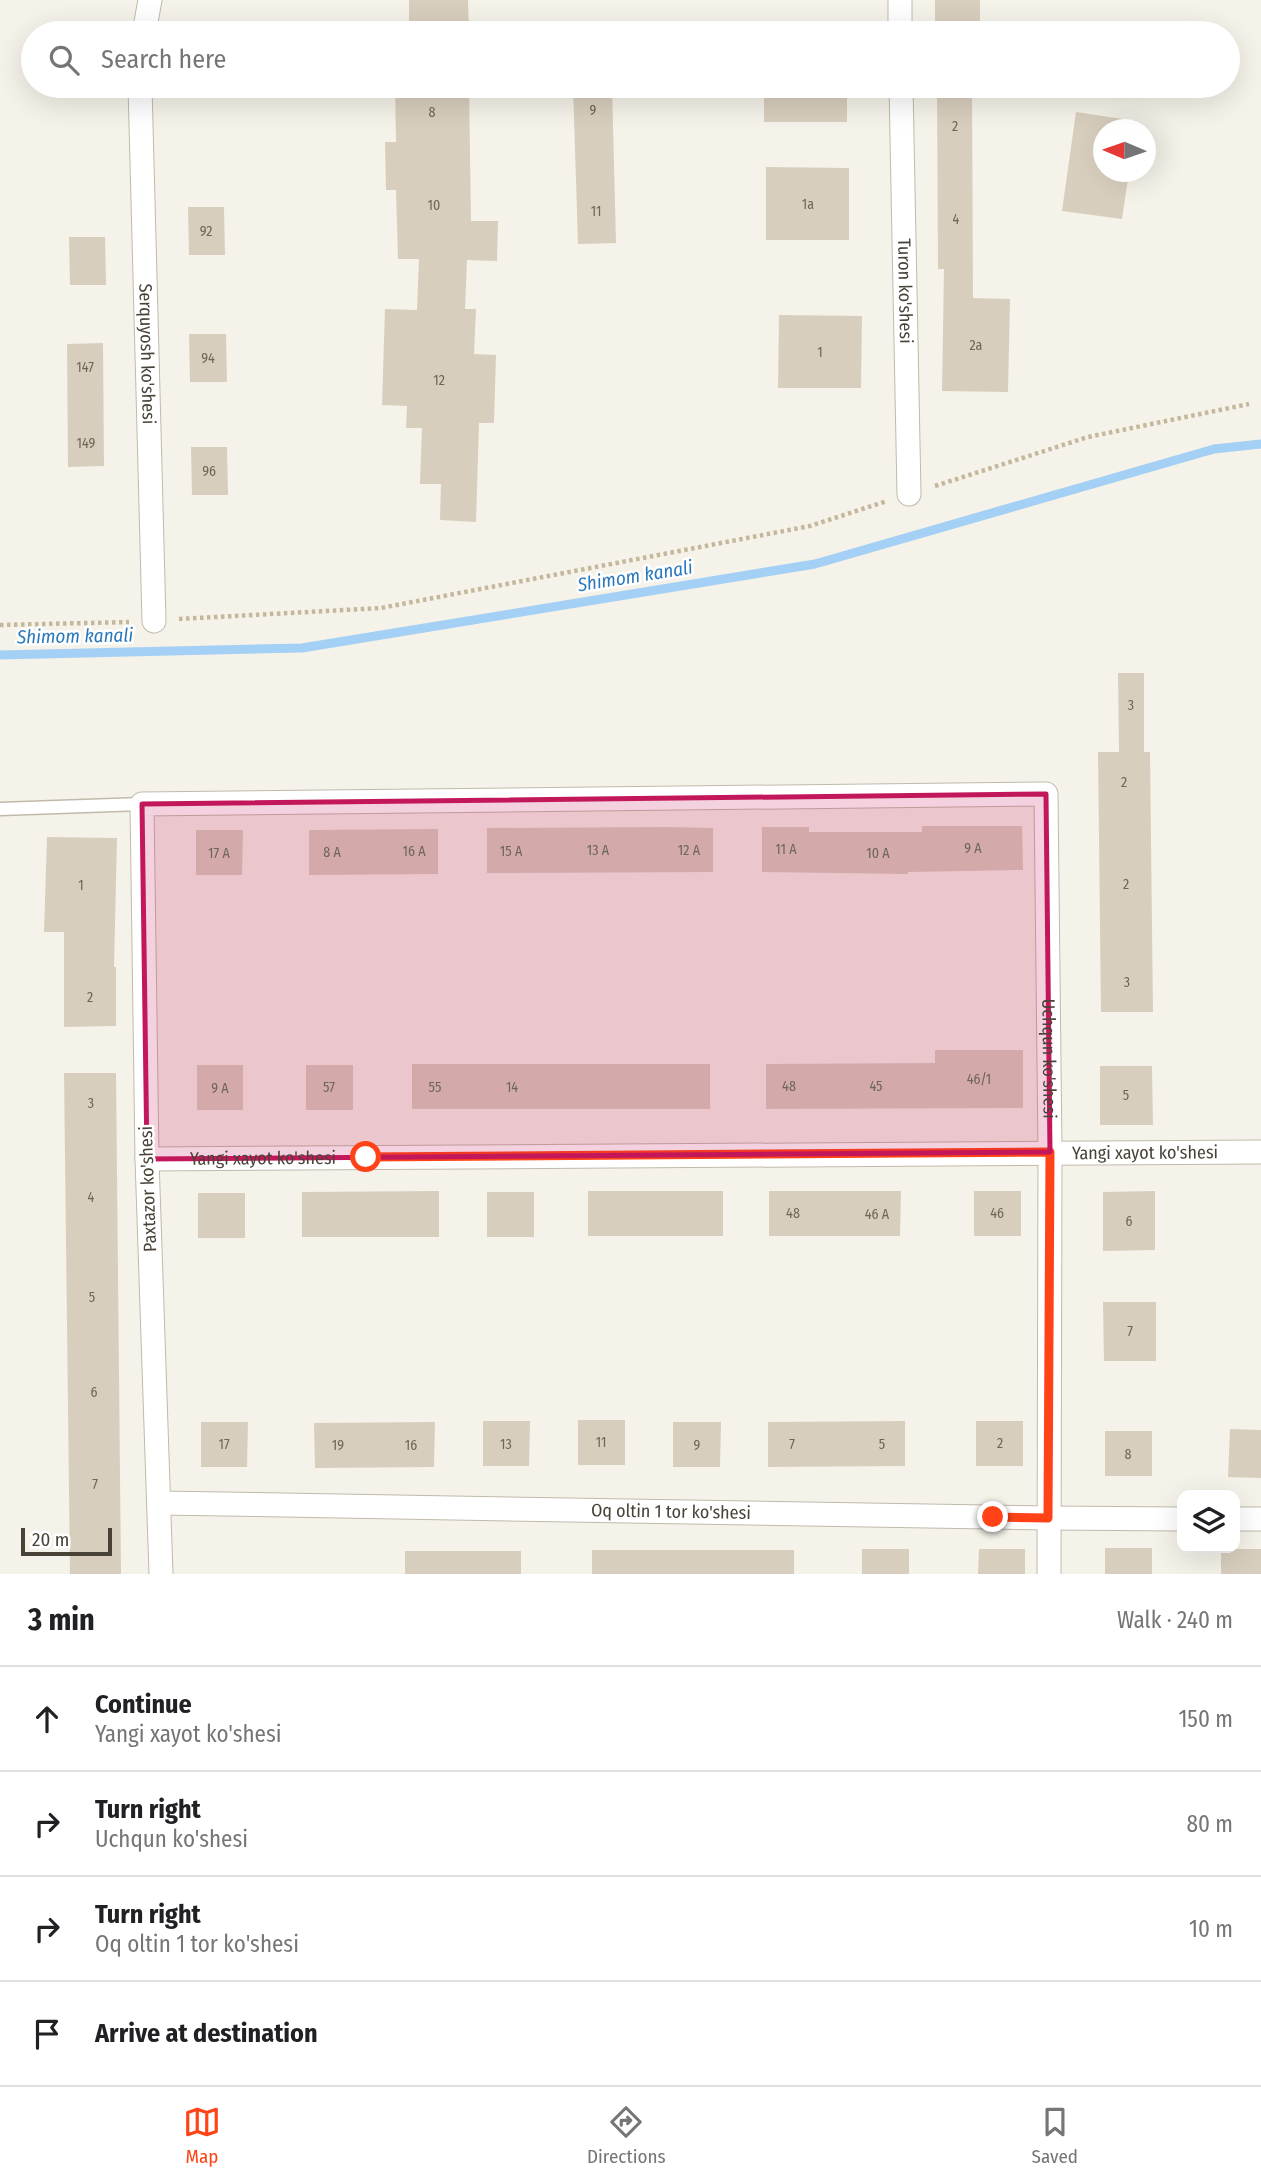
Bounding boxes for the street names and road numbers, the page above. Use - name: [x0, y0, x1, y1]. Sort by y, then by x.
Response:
- street label: Turon ko'shesi: [893, 238, 917, 344]
- street label: Serquyosh ko'shesi: [134, 283, 160, 425]
- street label: Uchqun ko'shesi: [1037, 999, 1061, 1119]
- street label: Paxtazor ko'shesi: [135, 1126, 161, 1252]
- street label: Yangi xayot ko'shesi: [1072, 1141, 1218, 1164]
- street label: Yangi xayot ko'shesi: [190, 1147, 336, 1170]
- street label: Oq oltin 1 tor ko'shesi: [591, 1499, 751, 1524]

